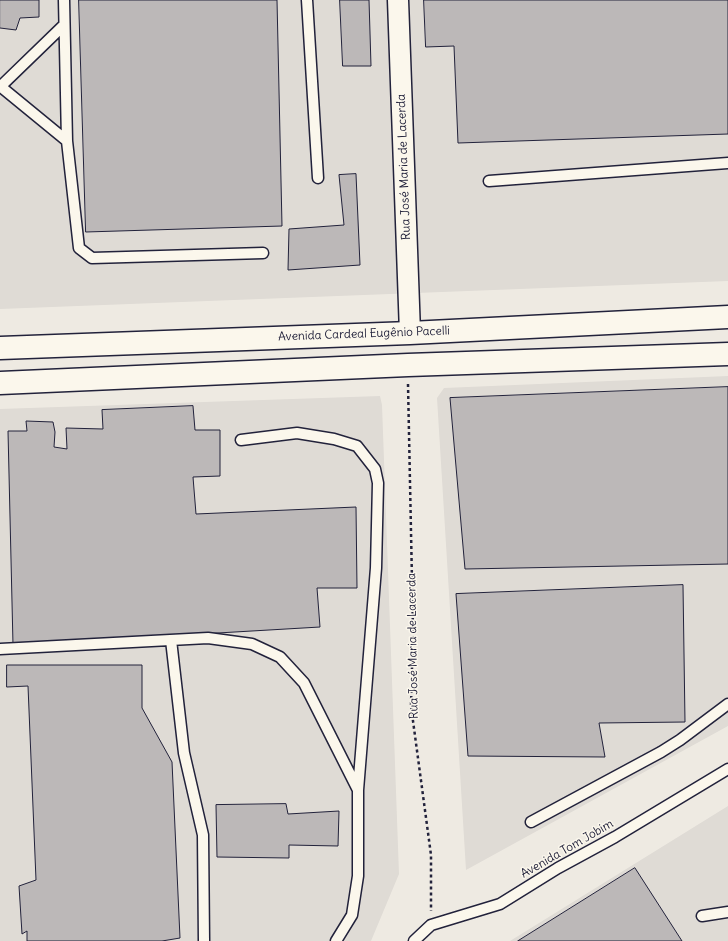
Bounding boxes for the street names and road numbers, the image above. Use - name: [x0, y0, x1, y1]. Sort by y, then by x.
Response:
- street label: Rua José Maria de Lacerda: [394, 94, 414, 240]
- street label: Avenida Cardeal Eugênio Pacelli: [278, 324, 450, 344]
- street label: Rua José Maria de Lacerda: [405, 573, 421, 719]
- street label: Avenida Tom Jobim: [518, 817, 616, 881]

